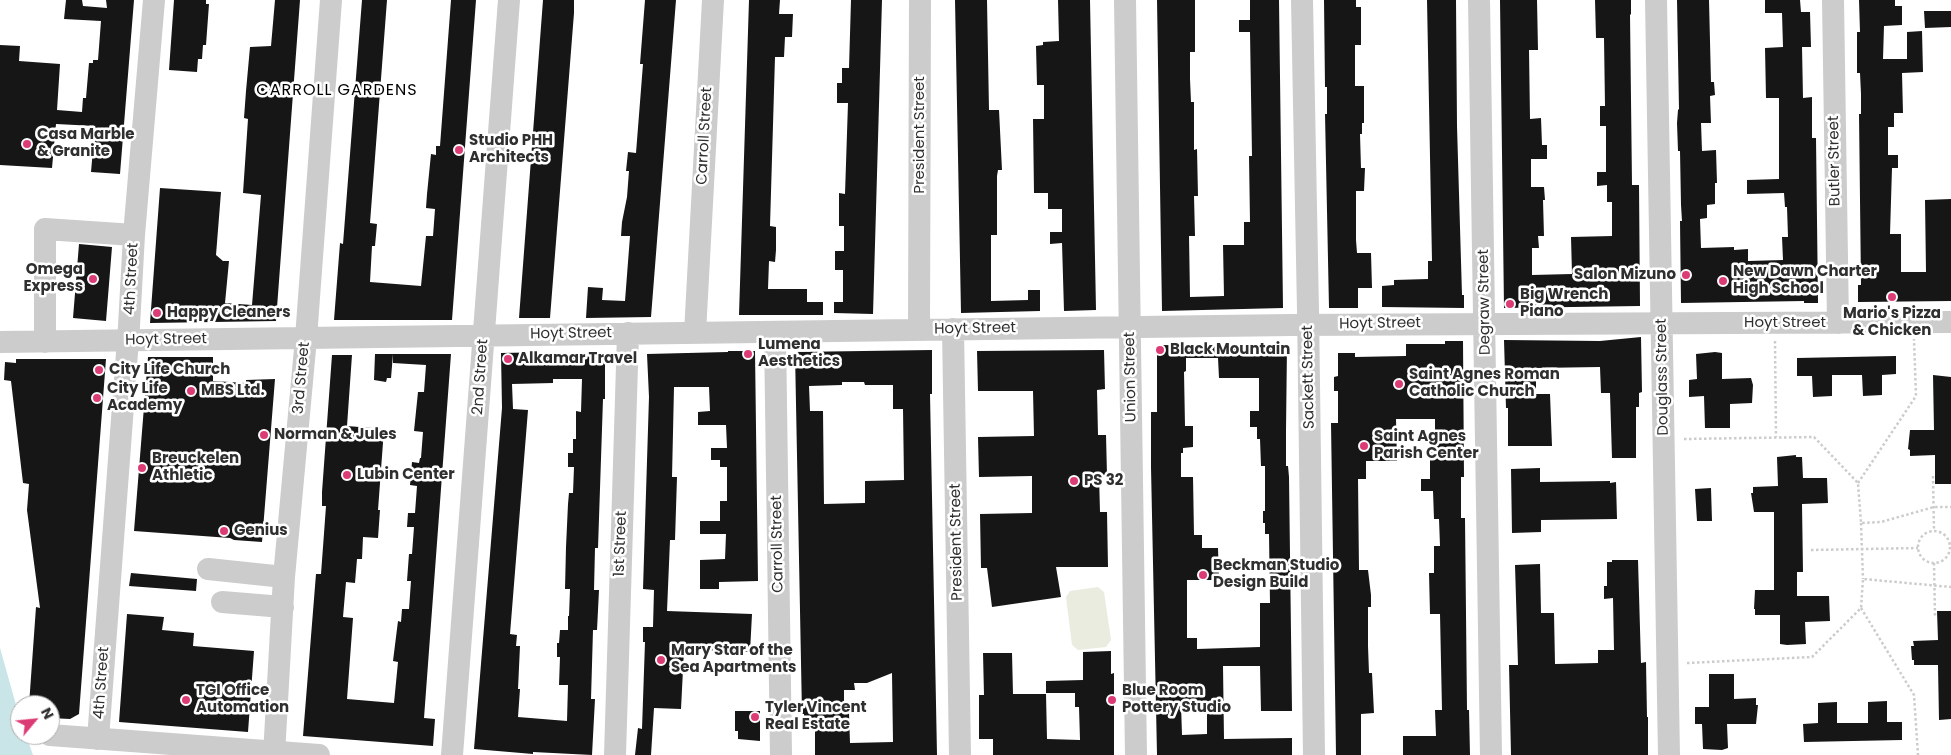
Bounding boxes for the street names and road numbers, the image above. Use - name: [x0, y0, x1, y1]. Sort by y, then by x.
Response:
- street label: President Street: [911, 76, 929, 194]
- street label: Carroll Street: [693, 87, 717, 185]
- street label: Butler Street: [1825, 115, 1845, 207]
- street label: 4th Street: [121, 242, 143, 316]
- street label: Degraw Street: [1475, 249, 1495, 355]
- street label: Hoyt Street: [1339, 314, 1421, 334]
- street label: Hoyt Street: [1744, 314, 1826, 332]
- street label: Douglass Street: [1653, 318, 1673, 436]
- street label: Hoyt Street: [934, 319, 1016, 339]
- street label: Hoyt Street: [530, 324, 612, 344]
- street label: Sackett Street: [1299, 325, 1319, 429]
- street label: Hoyt Street: [125, 330, 207, 350]
- street label: Union Street: [1121, 332, 1141, 422]
- street label: 2nd Street: [469, 338, 493, 416]
- street label: 3rd Street: [290, 341, 314, 415]
- street label: President Street: [947, 483, 967, 601]
- street label: Carroll Street: [768, 495, 788, 593]
- street label: 1st Street: [611, 511, 631, 577]
- street label: 4th Street: [90, 646, 114, 720]

